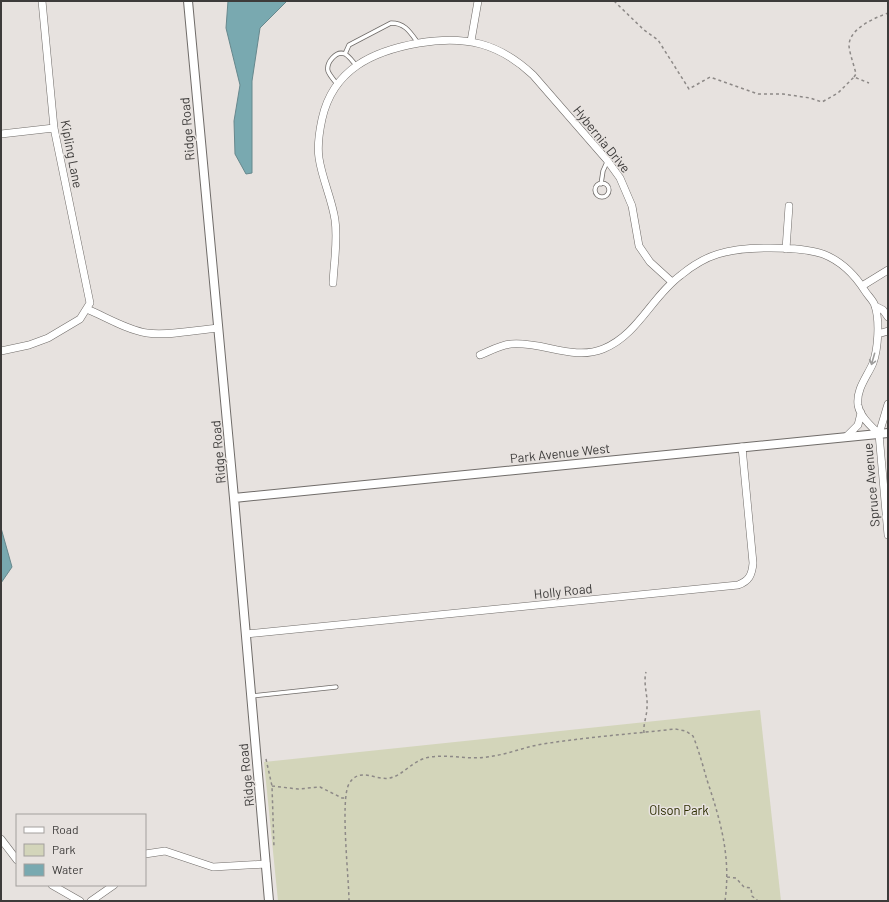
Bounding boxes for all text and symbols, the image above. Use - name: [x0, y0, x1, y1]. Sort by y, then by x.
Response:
- street label: Ridge Road: [176, 97, 198, 161]
- street label: Hybernia Drive: [570, 102, 634, 176]
- street label: Kipling Lane: [58, 119, 86, 190]
- one-way arrow: [869, 352, 876, 365]
- street label: Ridge Road: [207, 420, 229, 484]
- street label: Park Avenue West: [509, 440, 611, 466]
- street label: Spruce Avenue: [859, 442, 883, 528]
- street label: Holly Road: [533, 580, 593, 602]
- street label: Ridge Road: [235, 743, 257, 807]
- park label: Olson Park: [649, 802, 709, 818]
- legend: [16, 814, 146, 886]
- text: Road: [52, 822, 79, 836]
- text: Park: [52, 842, 76, 856]
- text: Water: [52, 862, 84, 876]

